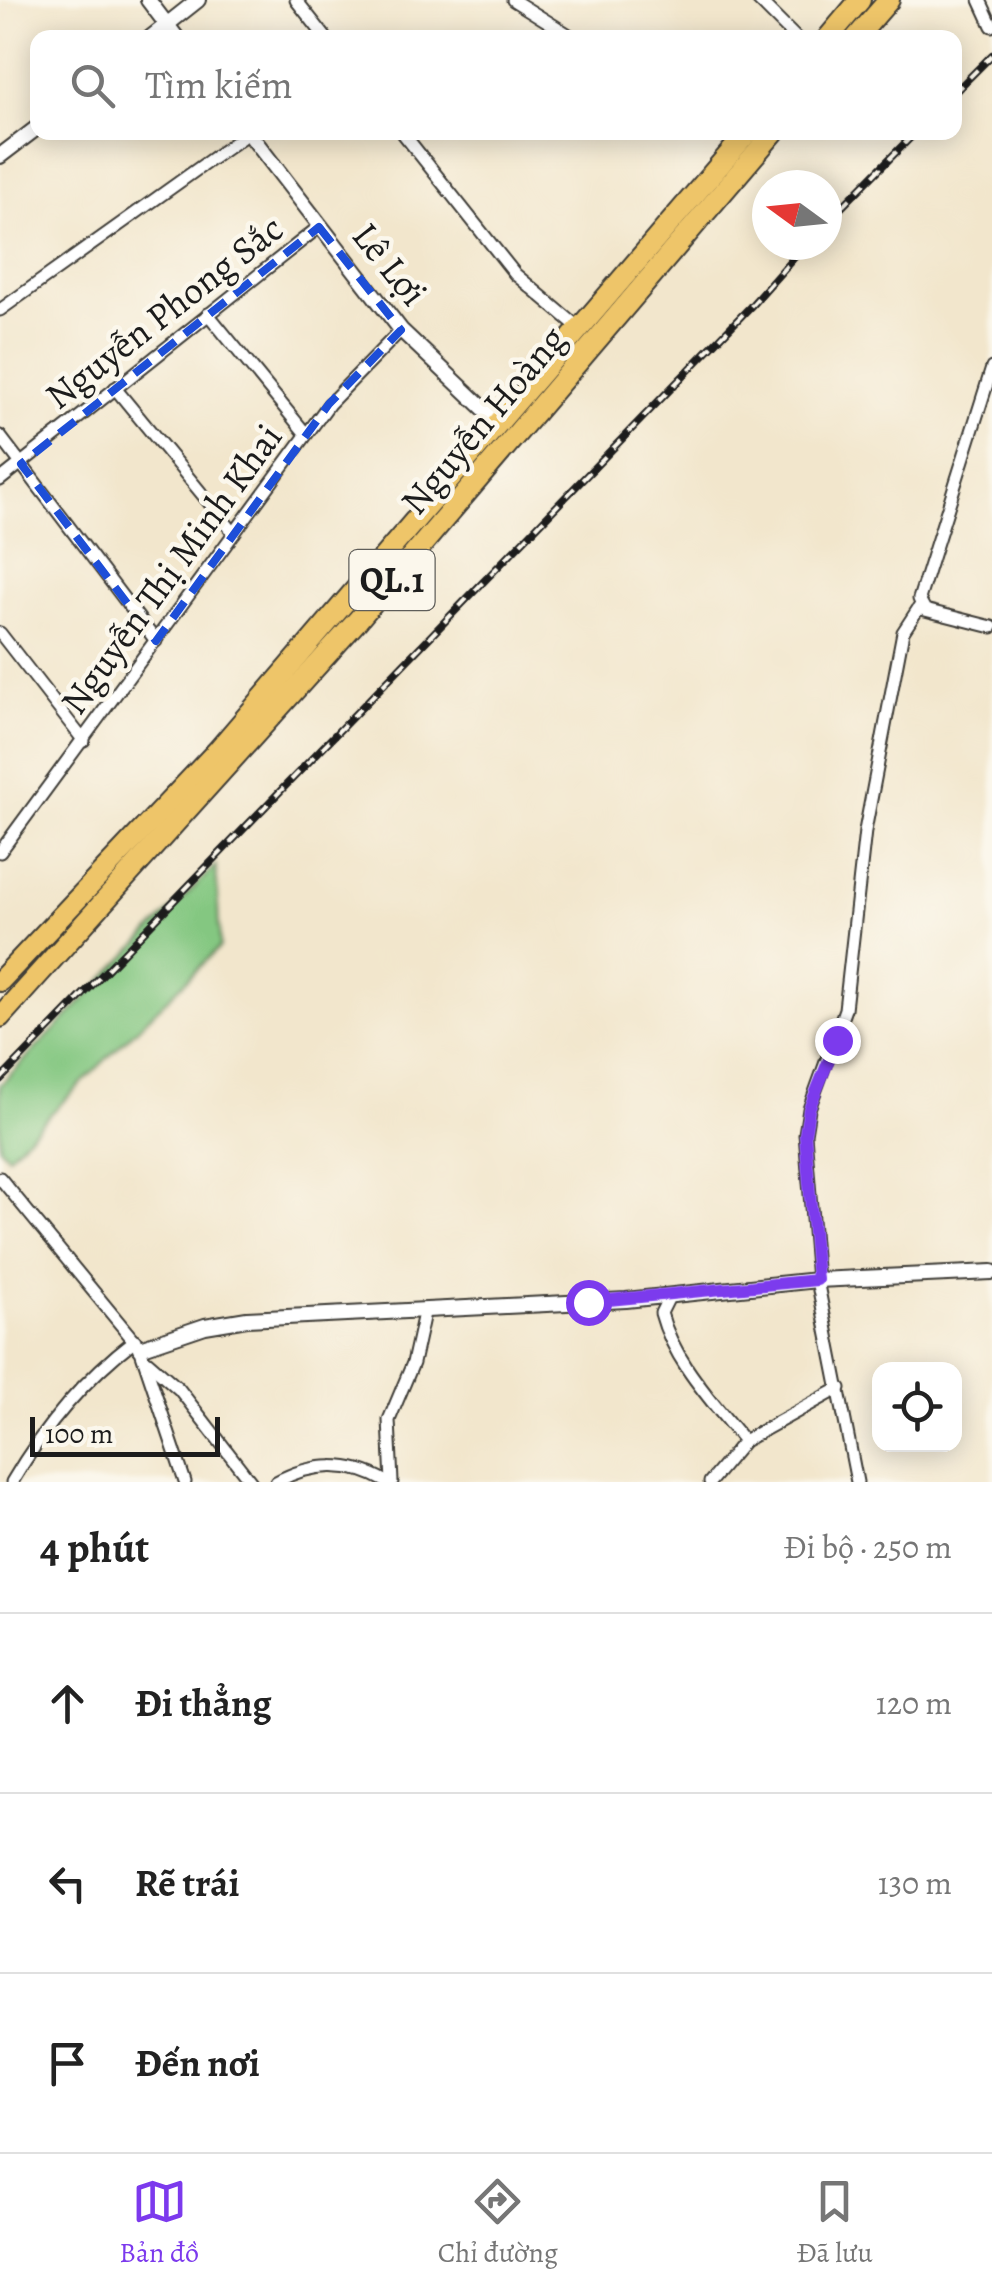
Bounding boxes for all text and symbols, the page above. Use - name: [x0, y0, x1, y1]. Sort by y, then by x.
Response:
- search box: [30, 30, 962, 140]
- icon: search: [65, 58, 120, 113]
- text: Tìm kiếm: [145, 59, 293, 111]
- north arrow: [752, 170, 842, 260]
- street label: Nguyễn Phong Sắc: [34, 203, 294, 421]
- street label: Lê Lợi: [340, 211, 440, 317]
- street label: Nguyễn Hoàng: [388, 314, 578, 526]
- street label: Nguyễn Thị Minh Khai: [48, 413, 294, 725]
- road number: QL.1: [350, 550, 434, 610]
- route end: [815, 1018, 861, 1064]
- route start: [566, 1280, 612, 1326]
- map controls: [872, 1362, 962, 1452]
- button: locate: [872, 1362, 962, 1452]
- scale bar: [30, 1412, 220, 1456]
- text: 100 m: [45, 1415, 113, 1453]
- text: 4 phút: [40, 1519, 149, 1576]
- text: Đi bộ · 250 m: [784, 1525, 952, 1569]
- icon: ahead: [40, 1676, 95, 1731]
- text: Đi thẳng: [135, 1677, 272, 1729]
- text: 120 m: [876, 1681, 952, 1725]
- icon: left: [40, 1856, 95, 1911]
- text: Rẽ trái: [135, 1857, 240, 1909]
- text: 130 m: [878, 1861, 952, 1905]
- icon: arrive: [40, 2036, 95, 2091]
- text: Đến nơi: [135, 2037, 260, 2089]
- tab: Bản đồ: [119, 2174, 199, 2272]
- tab: Chỉ đường: [438, 2174, 558, 2272]
- tab: Đã lưu: [797, 2174, 873, 2272]

